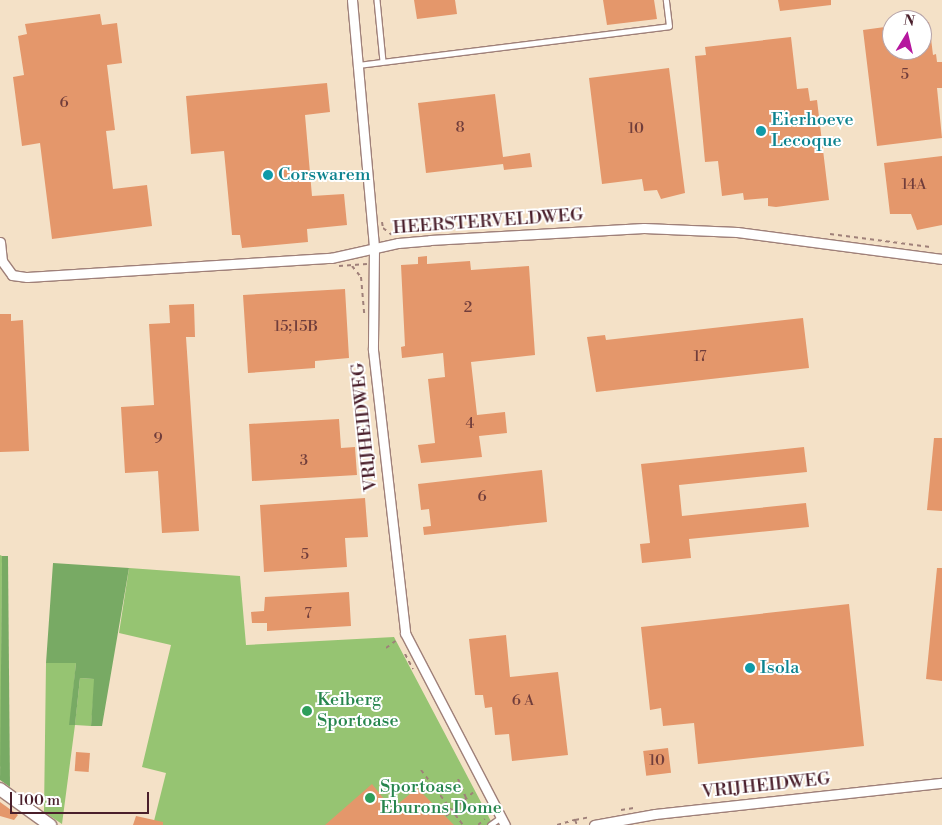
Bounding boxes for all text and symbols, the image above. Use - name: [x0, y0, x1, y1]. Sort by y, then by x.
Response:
- north arrow: [882, 10, 932, 60]
- text: N: [902, 11, 916, 31]
- house number: 5: [901, 66, 909, 84]
- house number: 6: [59, 94, 69, 112]
- place label: Eierhoeve Lecoque: [771, 110, 854, 152]
- house number: 8: [455, 119, 465, 137]
- house number: 10: [628, 120, 644, 138]
- marker: Eierhoeve Lecoque: [755, 125, 767, 137]
- place label: Corswarem: [278, 164, 371, 186]
- marker: Corswarem: [262, 169, 274, 181]
- house number: 14A: [901, 176, 927, 194]
- street label: HEERSTERVELDWEG: [392, 205, 584, 239]
- house number: 2: [464, 299, 472, 317]
- house number: 15;15B: [274, 318, 318, 336]
- house number: 17: [693, 348, 707, 366]
- street label: VRIJHEIDWEG: [348, 362, 382, 492]
- house number: 4: [466, 415, 474, 433]
- house number: 9: [153, 430, 163, 448]
- house number: 3: [300, 452, 308, 470]
- house number: 6: [477, 488, 487, 506]
- house number: 5: [301, 546, 309, 564]
- house number: 7: [304, 605, 312, 623]
- place label: Isola: [760, 657, 799, 679]
- marker: Isola: [744, 662, 756, 674]
- place label: Keiberg Sportoase: [317, 690, 398, 732]
- house number: 6 A: [512, 692, 534, 710]
- marker: Keiberg Sportoase: [301, 705, 313, 717]
- house number: 10: [649, 752, 665, 770]
- street label: VRIJHEIDWEG: [701, 769, 831, 803]
- place label: Sportoase Eburons Dome: [380, 777, 502, 820]
- scale bar: [12, 782, 151, 814]
- text: 100 m: [18, 791, 60, 810]
- marker: Sportoase Eburons Dome: [364, 792, 376, 804]

